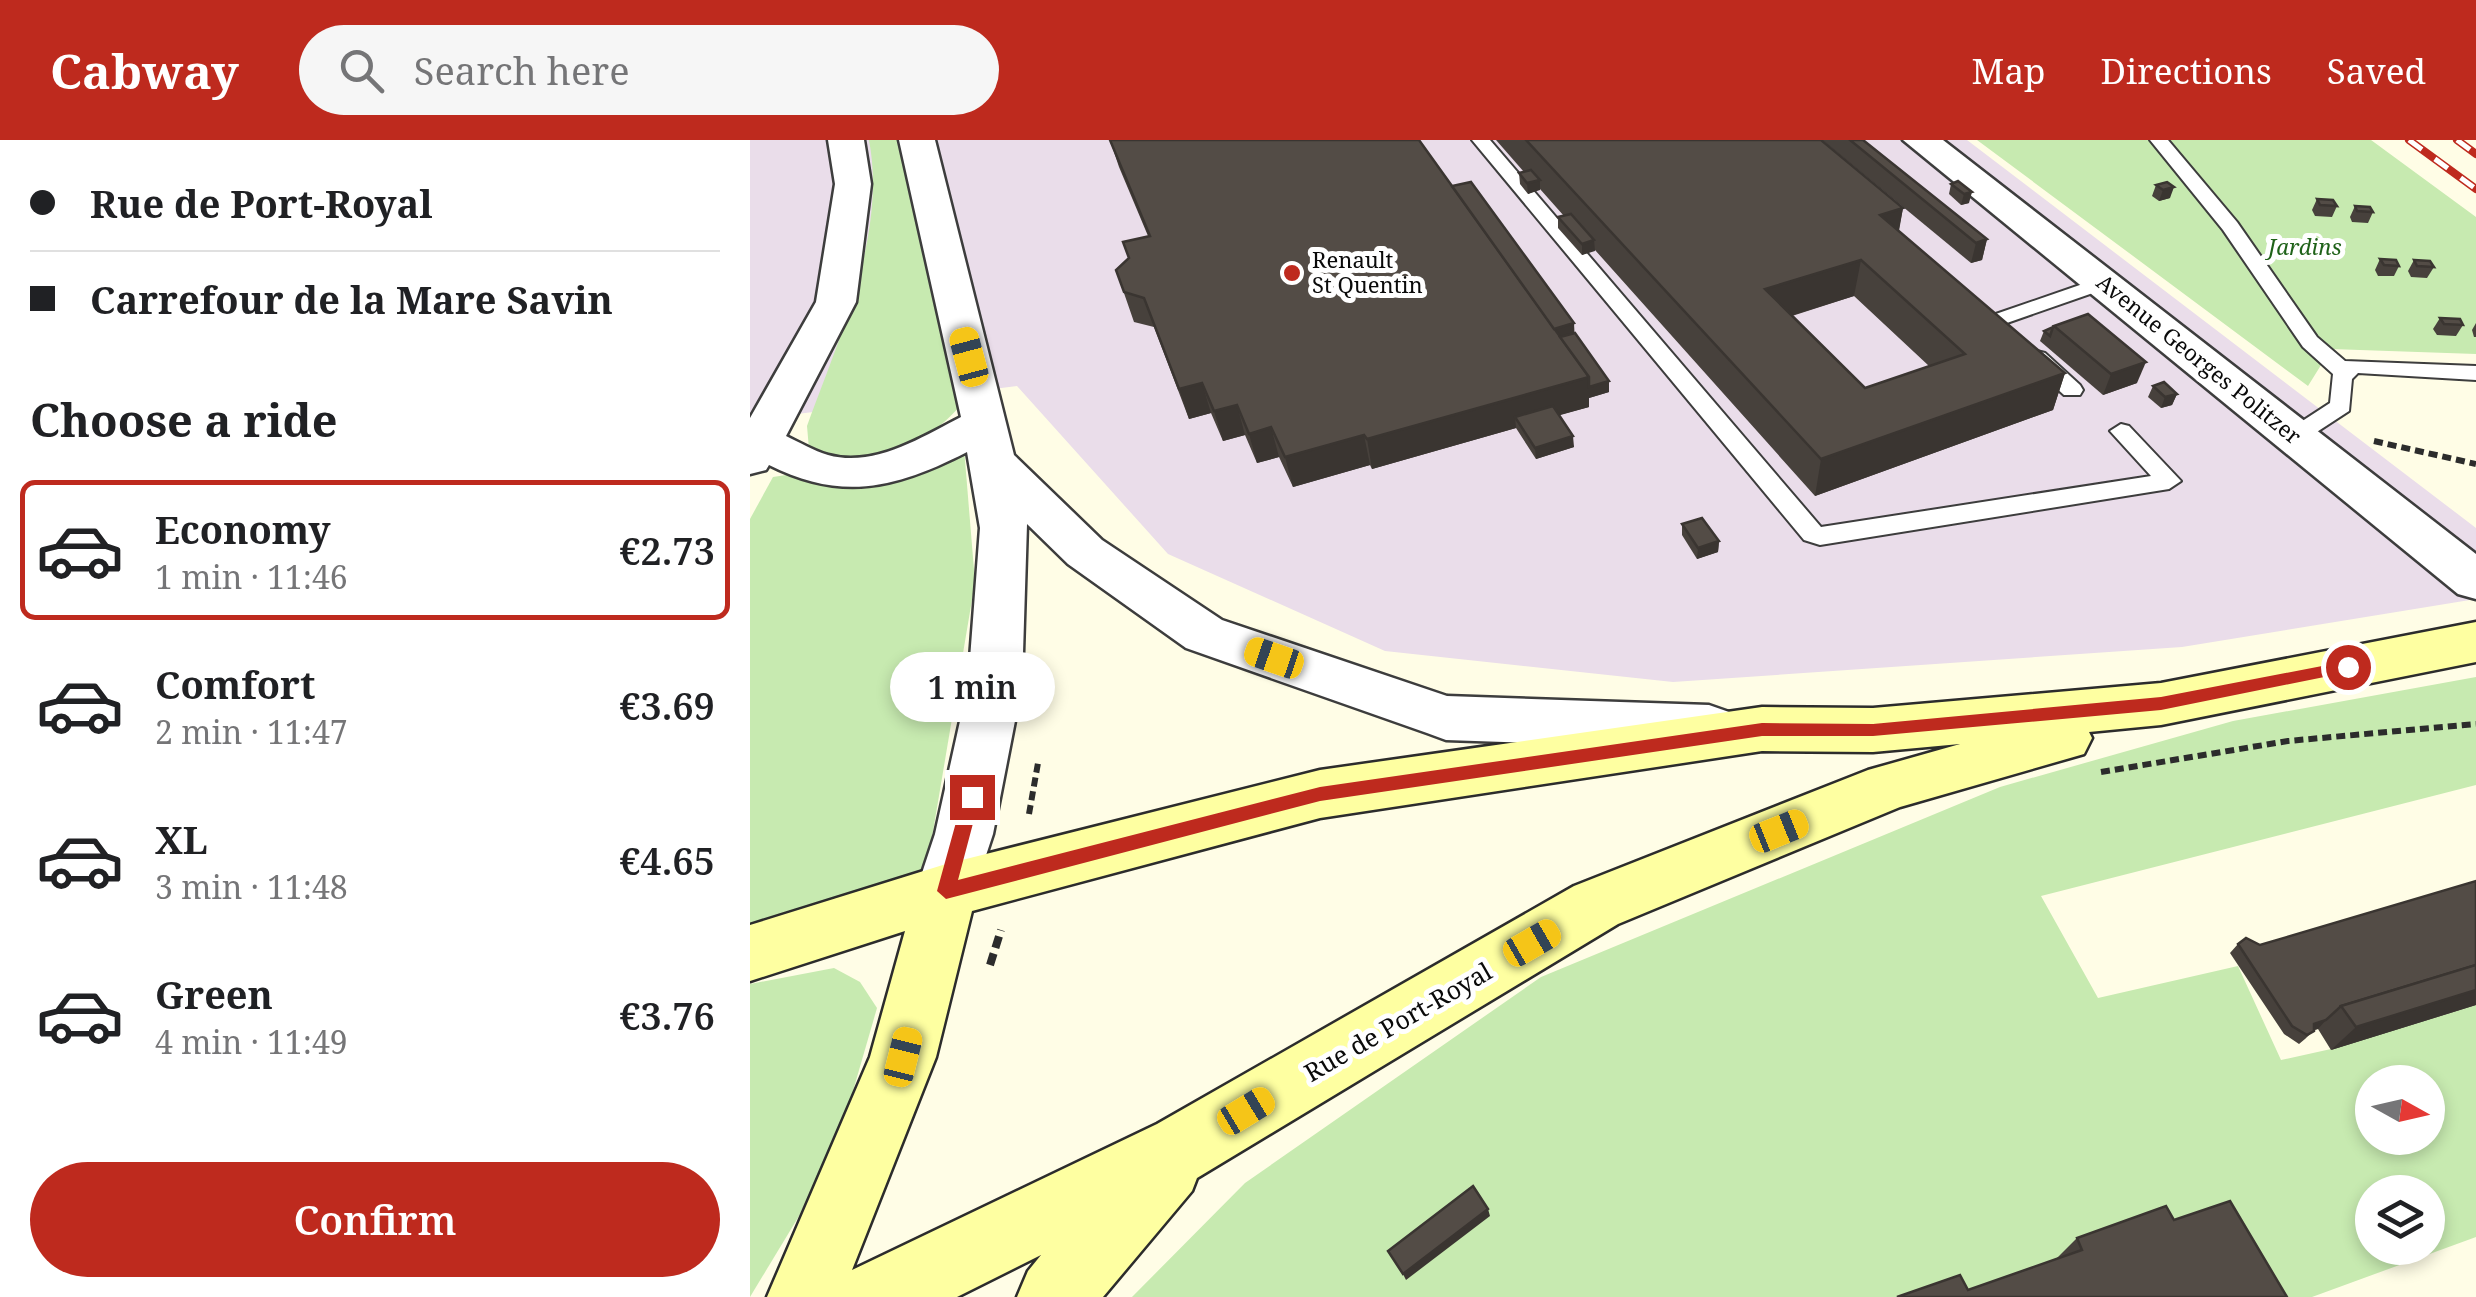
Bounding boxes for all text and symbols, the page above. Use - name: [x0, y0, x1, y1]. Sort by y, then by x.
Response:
- search box: [299, 25, 999, 115]
- text: Cabway: [50, 38, 239, 103]
- icon: search: [334, 43, 389, 98]
- text: Search here: [414, 44, 630, 96]
- text: Map: [1972, 47, 2046, 94]
- text: Directions: [2101, 47, 2272, 94]
- text: Saved: [2327, 47, 2426, 94]
- text: Rue de Port-Royal: [90, 177, 433, 229]
- park label: Jardins: [2264, 231, 2342, 261]
- place label: Renault St Quentin: [1312, 244, 1423, 299]
- marker: Renault St Quentin: [1281, 262, 1303, 284]
- street label: Avenue Georges Politzer: [2091, 266, 2309, 451]
- text: Carrefour de la Mare Savin: [90, 273, 613, 325]
- car: [947, 324, 991, 390]
- text: Choose a ride: [30, 389, 338, 450]
- text: Economy: [155, 503, 331, 555]
- icon: car: [35, 505, 125, 595]
- text: €2.73: [619, 524, 715, 576]
- text: 1 min · 11:46: [155, 555, 348, 598]
- car: [1241, 634, 1307, 682]
- route start: [2326, 645, 2371, 690]
- callout: 1 min: [890, 652, 1054, 722]
- text: Comfort: [155, 658, 315, 710]
- icon: car: [35, 660, 125, 750]
- text: 1 min: [928, 665, 1017, 708]
- text: €3.69: [619, 679, 715, 731]
- text: 2 min · 11:47: [155, 710, 348, 753]
- route end: [950, 775, 995, 820]
- car: [1746, 806, 1812, 856]
- text: XL: [155, 813, 208, 865]
- icon: car: [35, 815, 125, 905]
- text: €4.65: [619, 834, 715, 886]
- text: 3 min · 11:48: [155, 865, 348, 908]
- car: [1499, 915, 1565, 971]
- street label: Rue de Port-Royal: [1297, 953, 1498, 1089]
- text: Green: [155, 968, 273, 1020]
- icon: car: [35, 970, 125, 1060]
- text: €3.76: [619, 989, 715, 1041]
- text: 4 min · 11:49: [155, 1020, 348, 1063]
- car: [881, 1024, 925, 1090]
- north arrow: [2355, 1065, 2445, 1155]
- map controls: [2355, 1065, 2445, 1265]
- car: [1213, 1083, 1279, 1139]
- button: Confirm: [30, 1162, 720, 1277]
- button: layers: [2355, 1175, 2445, 1265]

